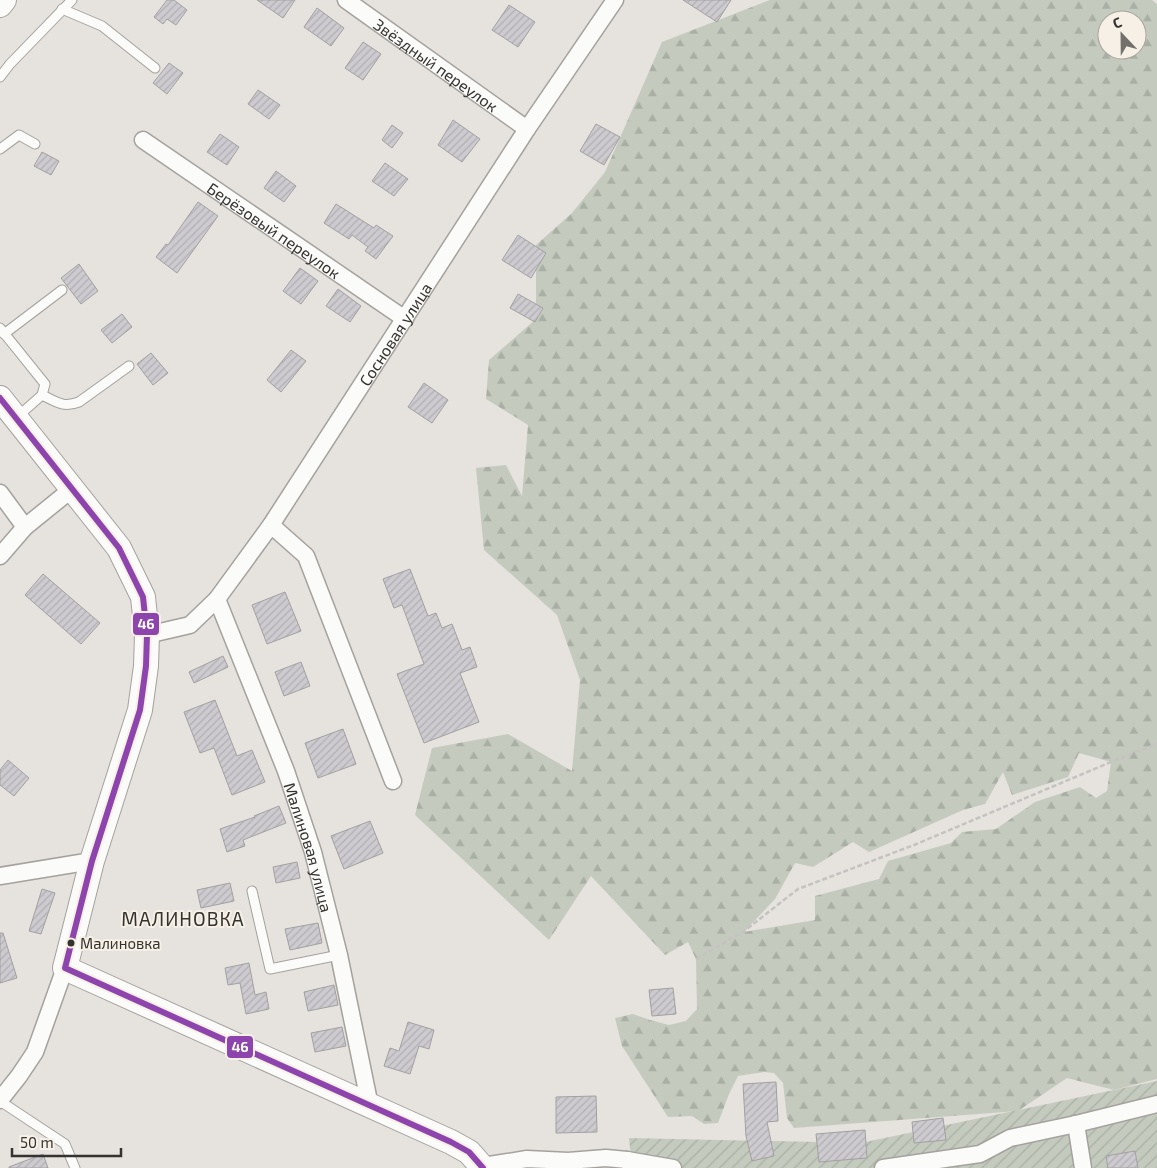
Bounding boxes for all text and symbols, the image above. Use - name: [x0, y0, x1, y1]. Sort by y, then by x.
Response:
- north arrow: [1097, 10, 1147, 60]
- text: С: [1110, 13, 1124, 32]
- street label: Звёздный переулок: [371, 14, 502, 115]
- street label: Берёзовый переулок: [204, 178, 345, 282]
- street label: Сосновая улица: [354, 279, 435, 389]
- line badge: 46: [132, 612, 160, 636]
- text: 46: [137, 615, 155, 632]
- street label: Малиновая улица: [281, 780, 337, 914]
- district label: МАЛИНОВКА: [121, 907, 245, 930]
- place label: Малиновка: [80, 934, 161, 952]
- marker: Малиновка: [66, 938, 76, 948]
- line badge: 46: [226, 1035, 254, 1059]
- text: 46: [231, 1038, 249, 1055]
- scale bar: [12, 1126, 121, 1158]
- text: 50 m: [20, 1133, 54, 1151]

